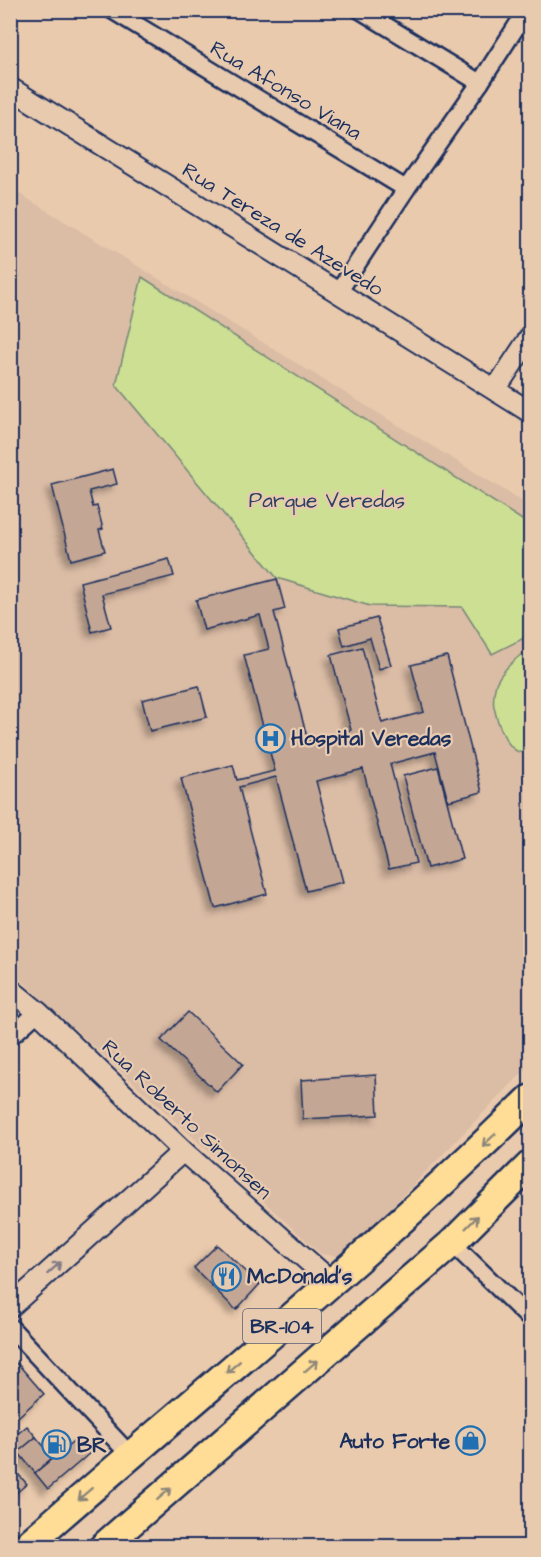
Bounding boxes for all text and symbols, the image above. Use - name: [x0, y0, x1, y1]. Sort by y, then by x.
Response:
- street label: Rua Afonso Viana: [205, 34, 367, 147]
- street label: Rua Tereza de Azevedo: [177, 156, 389, 303]
- park label: Parque Veredas: [249, 486, 405, 515]
- hospital icon: Hospital Veredas: [254, 722, 286, 754]
- place label: Hospital Veredas: [291, 724, 452, 754]
- street label: Rua Roberto Simonsen: [95, 1033, 278, 1206]
- one-way arrow: [481, 1133, 496, 1148]
- one-way arrow: [465, 1215, 480, 1230]
- restaurant icon: McDonald's: [210, 1260, 242, 1292]
- one-way arrow: [46, 1261, 61, 1275]
- place label: McDonald's: [247, 1262, 353, 1291]
- road number: BR-104: [243, 1309, 321, 1343]
- one-way arrow: [303, 1359, 318, 1373]
- one-way arrow: [225, 1361, 241, 1374]
- shop icon: Auto Forte: [455, 1425, 487, 1457]
- place label: Auto Forte: [339, 1427, 451, 1456]
- fuel station icon: BR: [40, 1429, 72, 1461]
- place label: BR: [77, 1431, 107, 1460]
- one-way arrow: [156, 1487, 171, 1501]
- one-way arrow: [77, 1488, 93, 1501]

